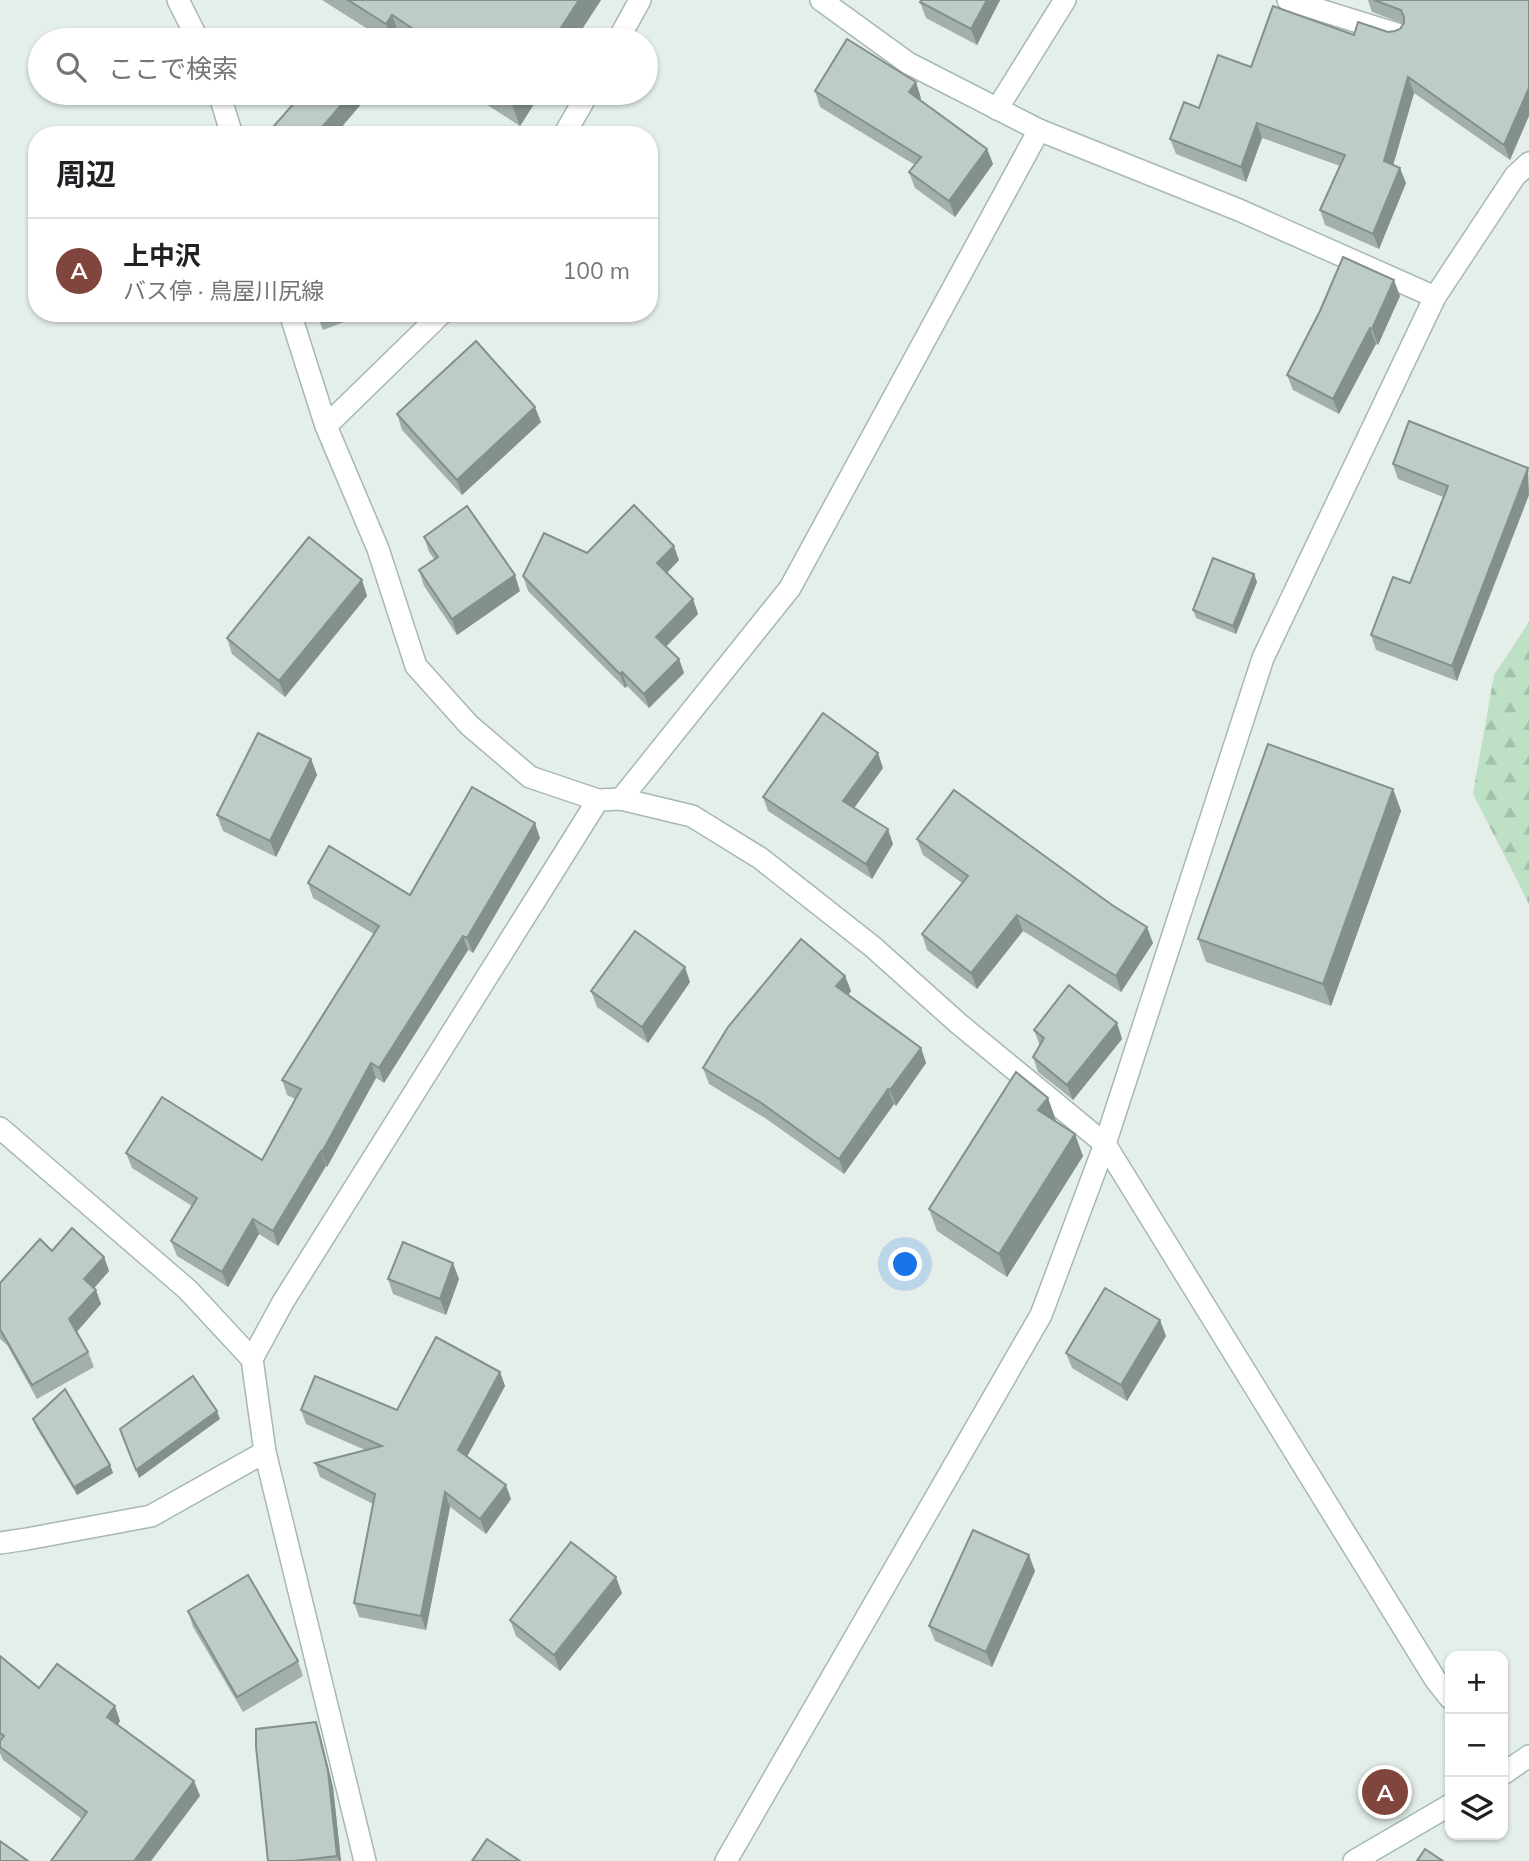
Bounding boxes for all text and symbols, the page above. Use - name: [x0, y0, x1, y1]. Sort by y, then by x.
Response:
- search box: [28, 28, 658, 105]
- icon: search: [52, 48, 90, 86]
- text: ここで検索: [108, 52, 238, 85]
- text: 周辺: [56, 155, 116, 193]
- text: 上中沢: [123, 239, 201, 272]
- text: A: [70, 256, 88, 285]
- text: 100 m: [562, 256, 630, 285]
- text: バス停 · 鳥屋川尻線: [123, 276, 324, 305]
- your location: [888, 1247, 922, 1281]
- map controls: [1445, 1651, 1508, 1840]
- button: +: [1445, 1651, 1508, 1714]
- button: −: [1445, 1714, 1508, 1777]
- pin: A: [1362, 1766, 1408, 1818]
- button: layers: [1445, 1777, 1508, 1840]

